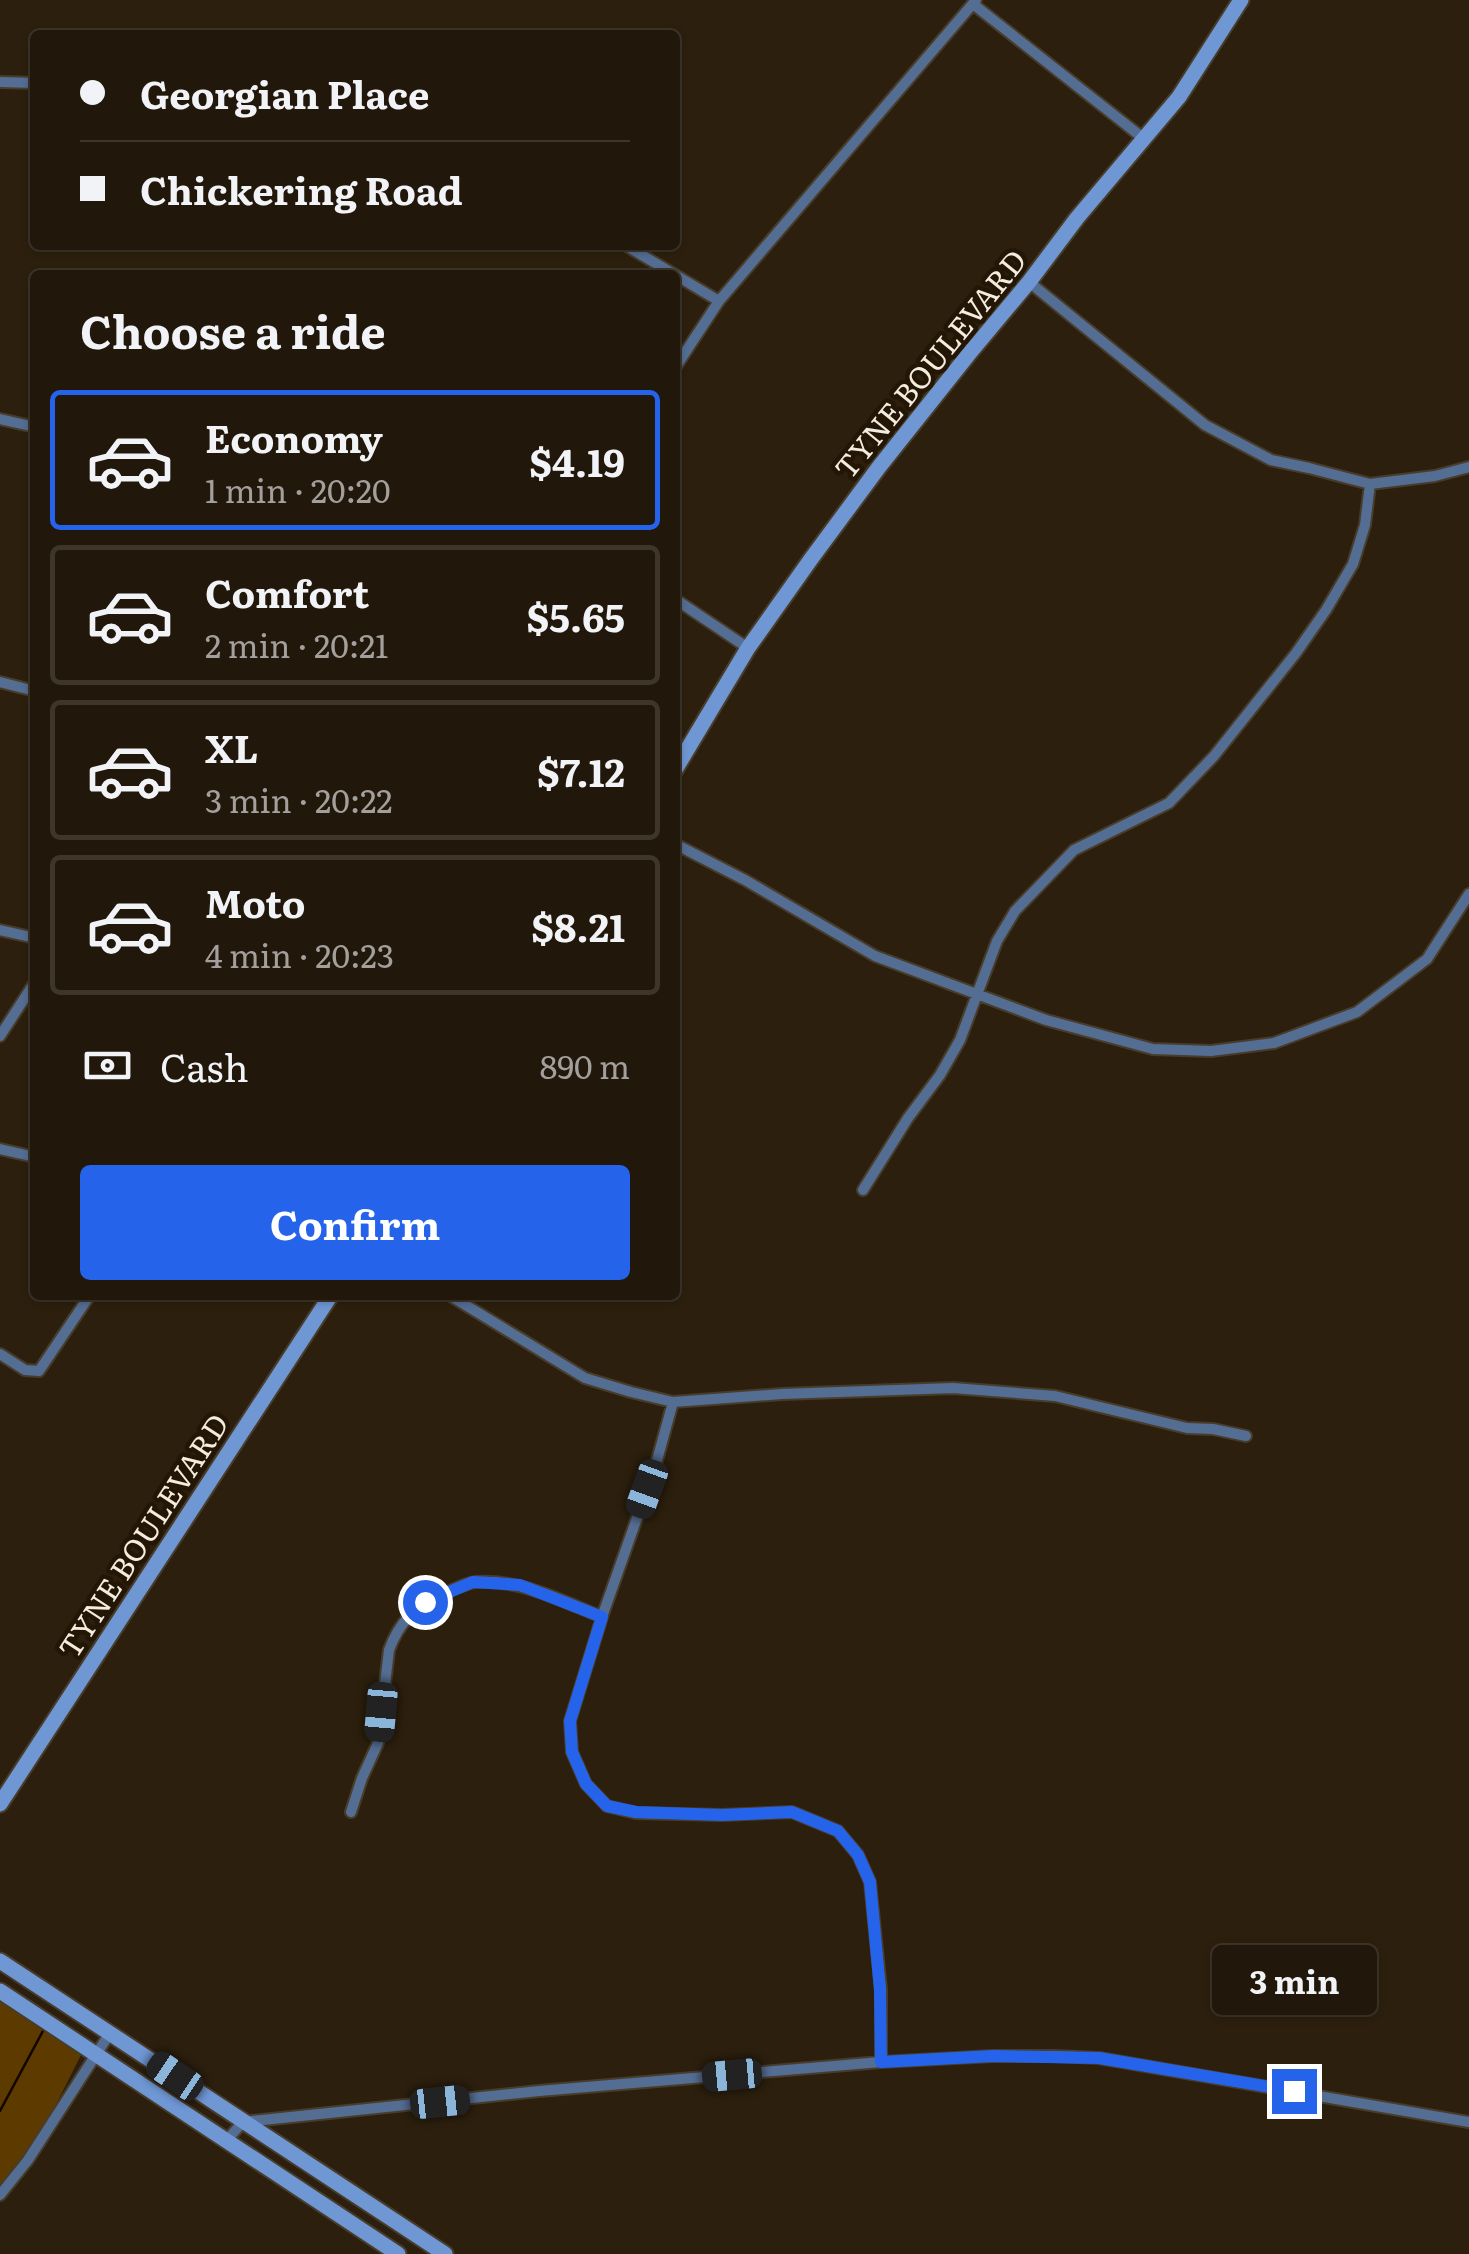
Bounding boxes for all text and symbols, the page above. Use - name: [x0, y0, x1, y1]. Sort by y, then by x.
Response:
- text: Georgian Place: [140, 64, 429, 121]
- text: Chickering Road: [140, 160, 463, 217]
- street label: TYNE BOULEVARD: [823, 239, 1035, 487]
- text: Choose a ride: [80, 296, 386, 363]
- text: Economy: [205, 408, 383, 465]
- icon: car: [85, 415, 175, 505]
- text: $4.19: [529, 432, 625, 489]
- text: 1 min · 20:20: [205, 465, 391, 513]
- text: Comfort: [205, 563, 369, 620]
- icon: car: [85, 570, 175, 660]
- text: $5.65: [527, 587, 625, 644]
- text: 2 min · 20:21: [205, 620, 388, 668]
- text: XL: [205, 718, 258, 775]
- icon: car: [85, 725, 175, 815]
- text: $7.12: [537, 742, 625, 799]
- text: 3 min · 20:22: [205, 775, 393, 823]
- text: Moto: [205, 873, 305, 930]
- icon: car: [85, 880, 175, 970]
- text: $8.21: [531, 897, 625, 954]
- text: 4 min · 20:23: [205, 930, 394, 978]
- text: Cash: [160, 1037, 249, 1094]
- icon: cash: [80, 1038, 135, 1093]
- text: 890 m: [540, 1041, 630, 1089]
- button: Confirm: [80, 1165, 630, 1280]
- street label: TYNE BOULEVARD: [46, 1404, 238, 1666]
- car: [623, 1456, 671, 1522]
- route start: [403, 1580, 448, 1625]
- car: [363, 1681, 399, 1743]
- callout: 3 min: [1212, 1946, 1376, 2016]
- text: 3 min: [1249, 1956, 1340, 2004]
- car: [142, 2047, 208, 2105]
- car: [701, 2057, 763, 2093]
- route end: [1272, 2069, 1317, 2114]
- car: [409, 2084, 471, 2120]

